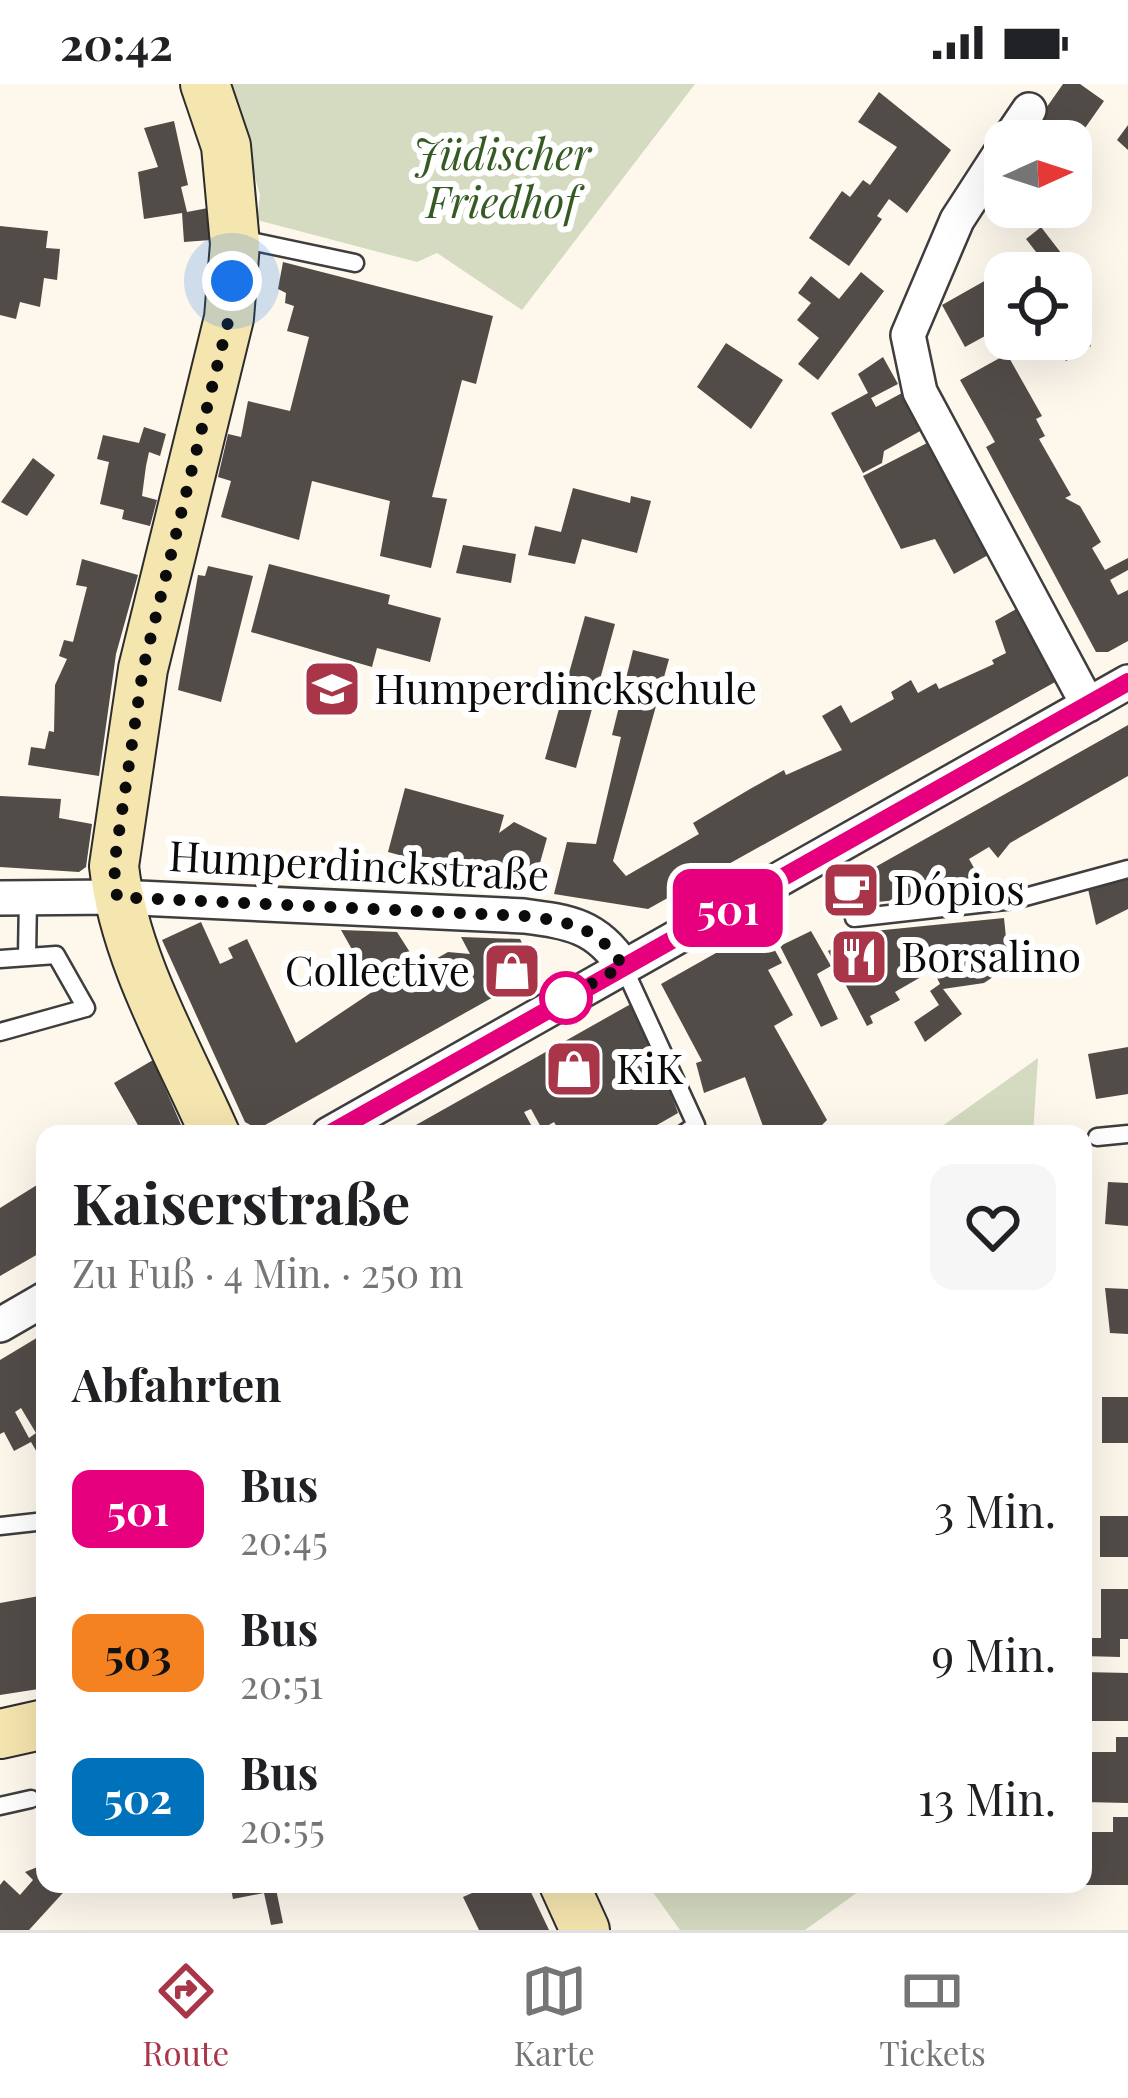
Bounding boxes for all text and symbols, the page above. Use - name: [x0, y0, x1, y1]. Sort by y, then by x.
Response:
- text: 20:42: [60, 12, 173, 72]
- north arrow: [984, 120, 1092, 228]
- map controls: [984, 120, 1092, 360]
- park label: Jüdischer Friedhof: [413, 125, 593, 229]
- your location: [202, 251, 262, 311]
- button: locate: [984, 252, 1092, 360]
- school or university icon: Humperdinckschule: [301, 658, 363, 720]
- place label: Humperdinckschule: [374, 659, 757, 715]
- street label: Humperdinckstraße: [167, 826, 551, 902]
- cafe icon: Dópios: [820, 859, 882, 921]
- place label: Dópios: [893, 860, 1025, 916]
- line badge: 501: [659, 869, 797, 947]
- text: 501: [697, 880, 759, 936]
- restaurant icon: Borsalino: [828, 926, 890, 988]
- place label: Borsalino: [901, 927, 1081, 983]
- shop icon: Collective: [481, 940, 543, 1002]
- place label: Collective: [285, 941, 470, 997]
- unlabelled marker: [541, 973, 591, 1023]
- shop icon: KiK: [543, 1038, 605, 1100]
- place label: KiK: [616, 1039, 684, 1095]
- text: Kaiserstraße: [72, 1163, 410, 1239]
- button: heart: [930, 1164, 1056, 1290]
- text: Zu Fuß · 4 Min. · 250 m: [72, 1246, 464, 1298]
- text: Abfahrten: [72, 1353, 282, 1413]
- text: Bus: [240, 1453, 318, 1513]
- text: 3 Min.: [934, 1479, 1056, 1539]
- text: 501: [107, 1481, 169, 1537]
- text: 20:45: [240, 1513, 328, 1565]
- text: Bus: [240, 1597, 318, 1657]
- text: 9 Min.: [931, 1623, 1056, 1683]
- text: 503: [105, 1625, 171, 1681]
- text: 20:51: [240, 1657, 323, 1709]
- text: Bus: [240, 1741, 318, 1801]
- text: 13 Min.: [918, 1767, 1056, 1827]
- text: 502: [104, 1769, 172, 1825]
- text: 20:55: [240, 1801, 325, 1853]
- tab: Route: [142, 1958, 229, 2074]
- tab: Karte: [514, 1958, 595, 2074]
- tab: Tickets: [879, 1958, 986, 2074]

